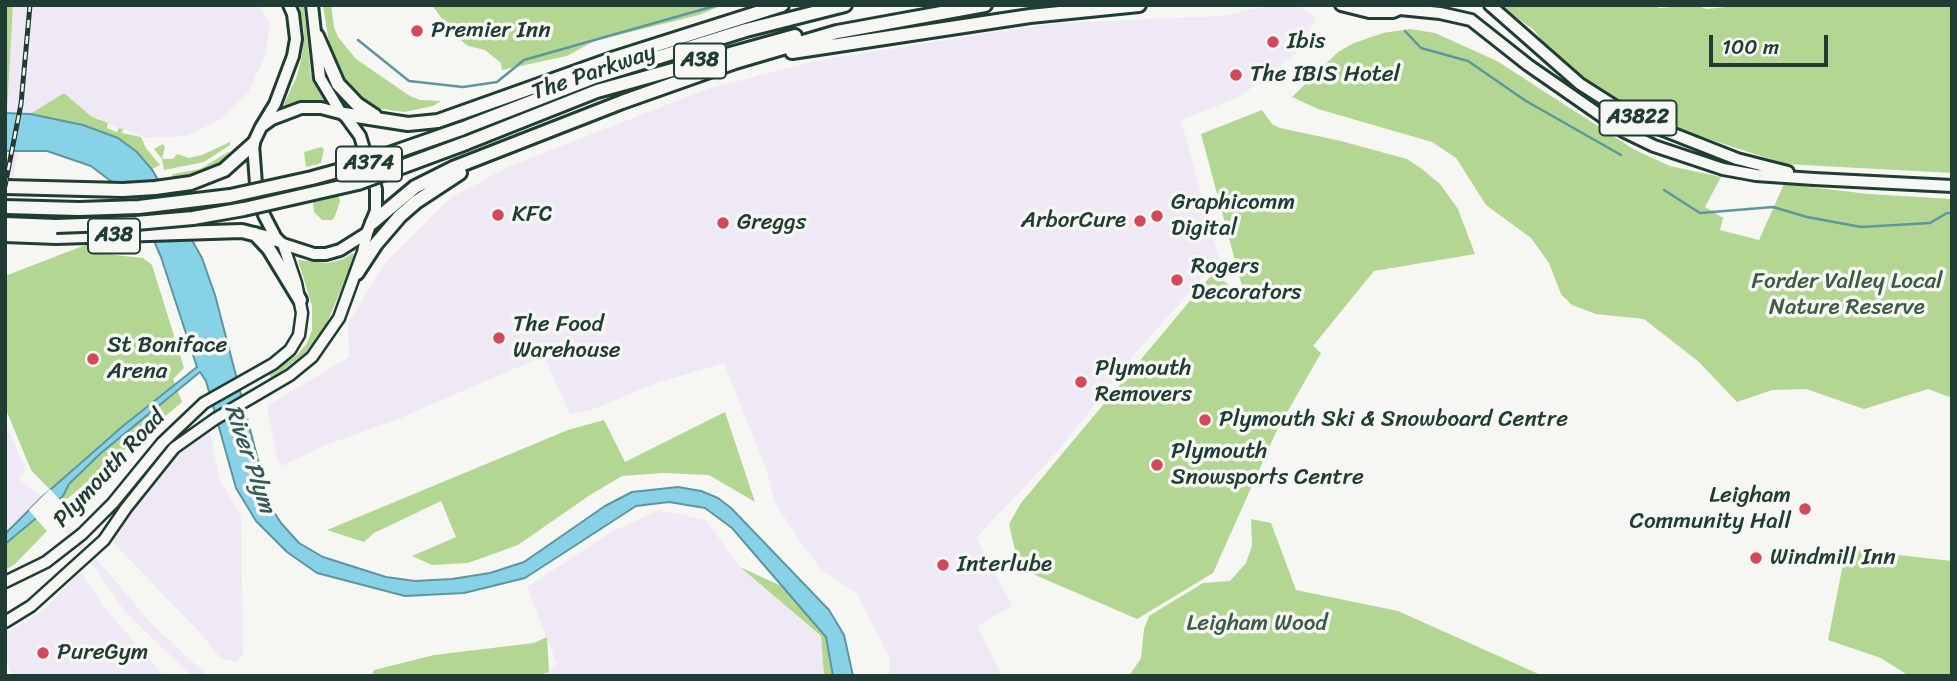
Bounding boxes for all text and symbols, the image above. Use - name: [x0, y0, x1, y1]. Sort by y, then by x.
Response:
- place label: Premier Inn: [431, 17, 551, 45]
- scale bar: [1712, 21, 1831, 65]
- marker: Premier Inn: [409, 23, 425, 39]
- place label: Ibis: [1287, 28, 1326, 56]
- text: 100 m: [1722, 28, 1779, 66]
- marker: Ibis: [1265, 34, 1281, 50]
- street label: The Parkway: [528, 39, 660, 107]
- road number: A38: [674, 43, 726, 78]
- place label: The IBIS Hotel: [1250, 61, 1400, 89]
- marker: The IBIS Hotel: [1228, 67, 1244, 83]
- road number: A3822: [1600, 100, 1676, 136]
- road number: A374: [336, 146, 402, 182]
- place label: Graphicomm Digital: [1171, 189, 1295, 243]
- place label: KFC: [512, 201, 552, 229]
- marker: KFC: [490, 207, 506, 223]
- place label: ArborCure: [1021, 207, 1126, 235]
- marker: Graphicomm Digital: [1149, 208, 1165, 224]
- place label: Greggs: [737, 209, 806, 237]
- marker: ArborCure: [1132, 213, 1148, 229]
- marker: Greggs: [715, 215, 731, 231]
- road number: A38: [88, 218, 140, 254]
- place label: Rogers Decorators: [1191, 253, 1302, 307]
- park label: Forder Valley Local Nature Reserve: [1751, 268, 1943, 322]
- marker: Rogers Decorators: [1169, 272, 1185, 288]
- place label: The Food Warehouse: [513, 311, 621, 365]
- marker: The Food Warehouse: [491, 330, 507, 346]
- place label: St Boniface Arena: [107, 332, 227, 386]
- marker: St Boniface Arena: [85, 351, 101, 367]
- place label: Plymouth Removers: [1095, 355, 1192, 409]
- marker: Plymouth Removers: [1073, 374, 1089, 390]
- water label: River Plym: [217, 401, 281, 517]
- street label: Plymouth Road: [48, 404, 172, 534]
- place label: Plymouth Ski & Snowboard Centre: [1219, 406, 1568, 434]
- marker: Plymouth Ski & Snowboard Centre: [1197, 412, 1213, 428]
- place label: Plymouth Snowsports Centre: [1171, 438, 1364, 492]
- marker: Plymouth Snowsports Centre: [1149, 457, 1165, 473]
- place label: Leigham Community Hall: [1630, 482, 1791, 536]
- marker: Leigham Community Hall: [1797, 501, 1813, 517]
- place label: Windmill Inn: [1770, 544, 1896, 572]
- marker: Windmill Inn: [1748, 550, 1764, 566]
- place label: Interlube: [957, 551, 1052, 579]
- marker: Interlube: [935, 557, 951, 573]
- park label: Leigham Wood: [1187, 610, 1327, 638]
- place label: PureGym: [57, 639, 148, 667]
- marker: PureGym: [35, 645, 51, 661]

